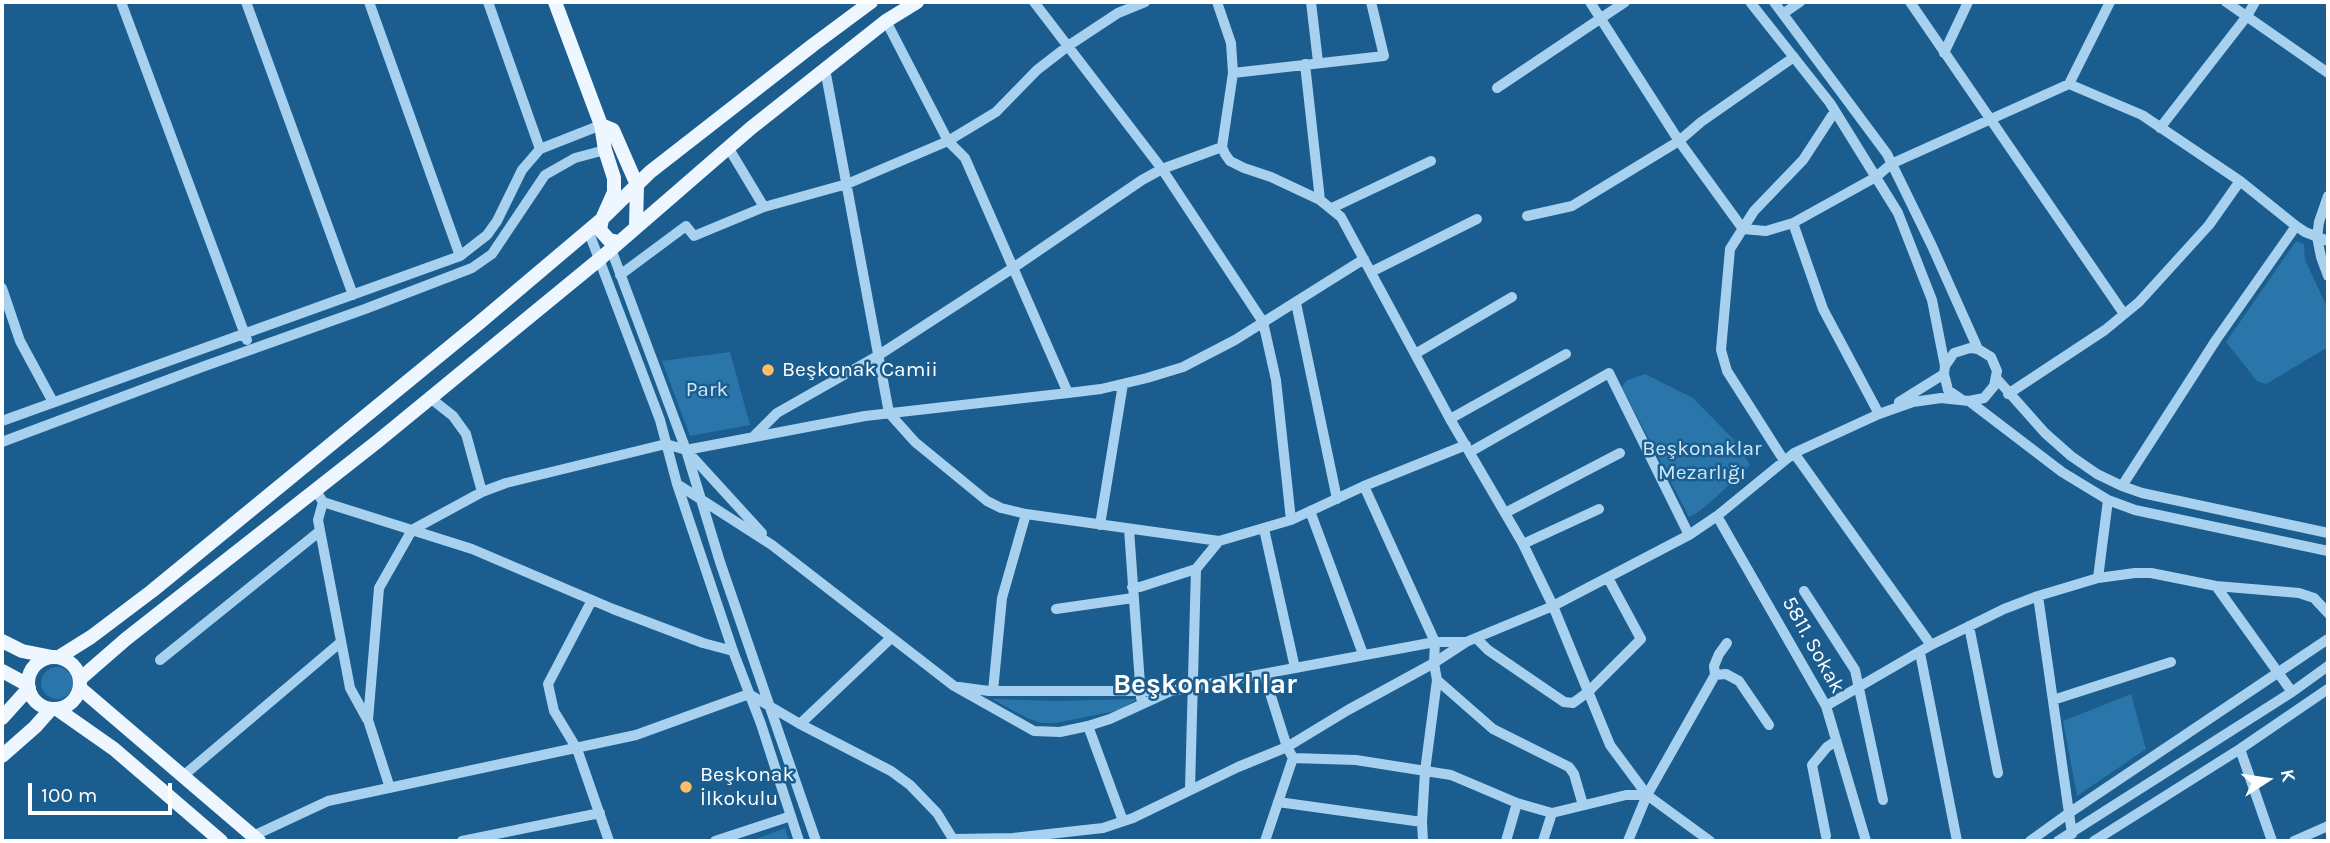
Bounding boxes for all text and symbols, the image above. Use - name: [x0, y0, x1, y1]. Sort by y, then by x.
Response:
- place label: Beşkonak Camii: [782, 357, 938, 383]
- marker: Beşkonak Camii: [760, 362, 776, 378]
- park label: Park: [686, 377, 728, 403]
- park label: Beşkonaklar Mezarlığı: [1642, 436, 1762, 486]
- street label: 5811. Sokak: [1776, 592, 1850, 698]
- district label: Beşkonaklılar: [1113, 668, 1297, 702]
- north arrow: [2232, 745, 2302, 815]
- place label: Beşkonak İlkokulu: [700, 762, 794, 812]
- text: K: [2275, 767, 2300, 784]
- scale bar: [32, 770, 175, 814]
- marker: Beşkonak İlkokulu: [678, 779, 694, 795]
- text: 100 m: [41, 783, 98, 807]

